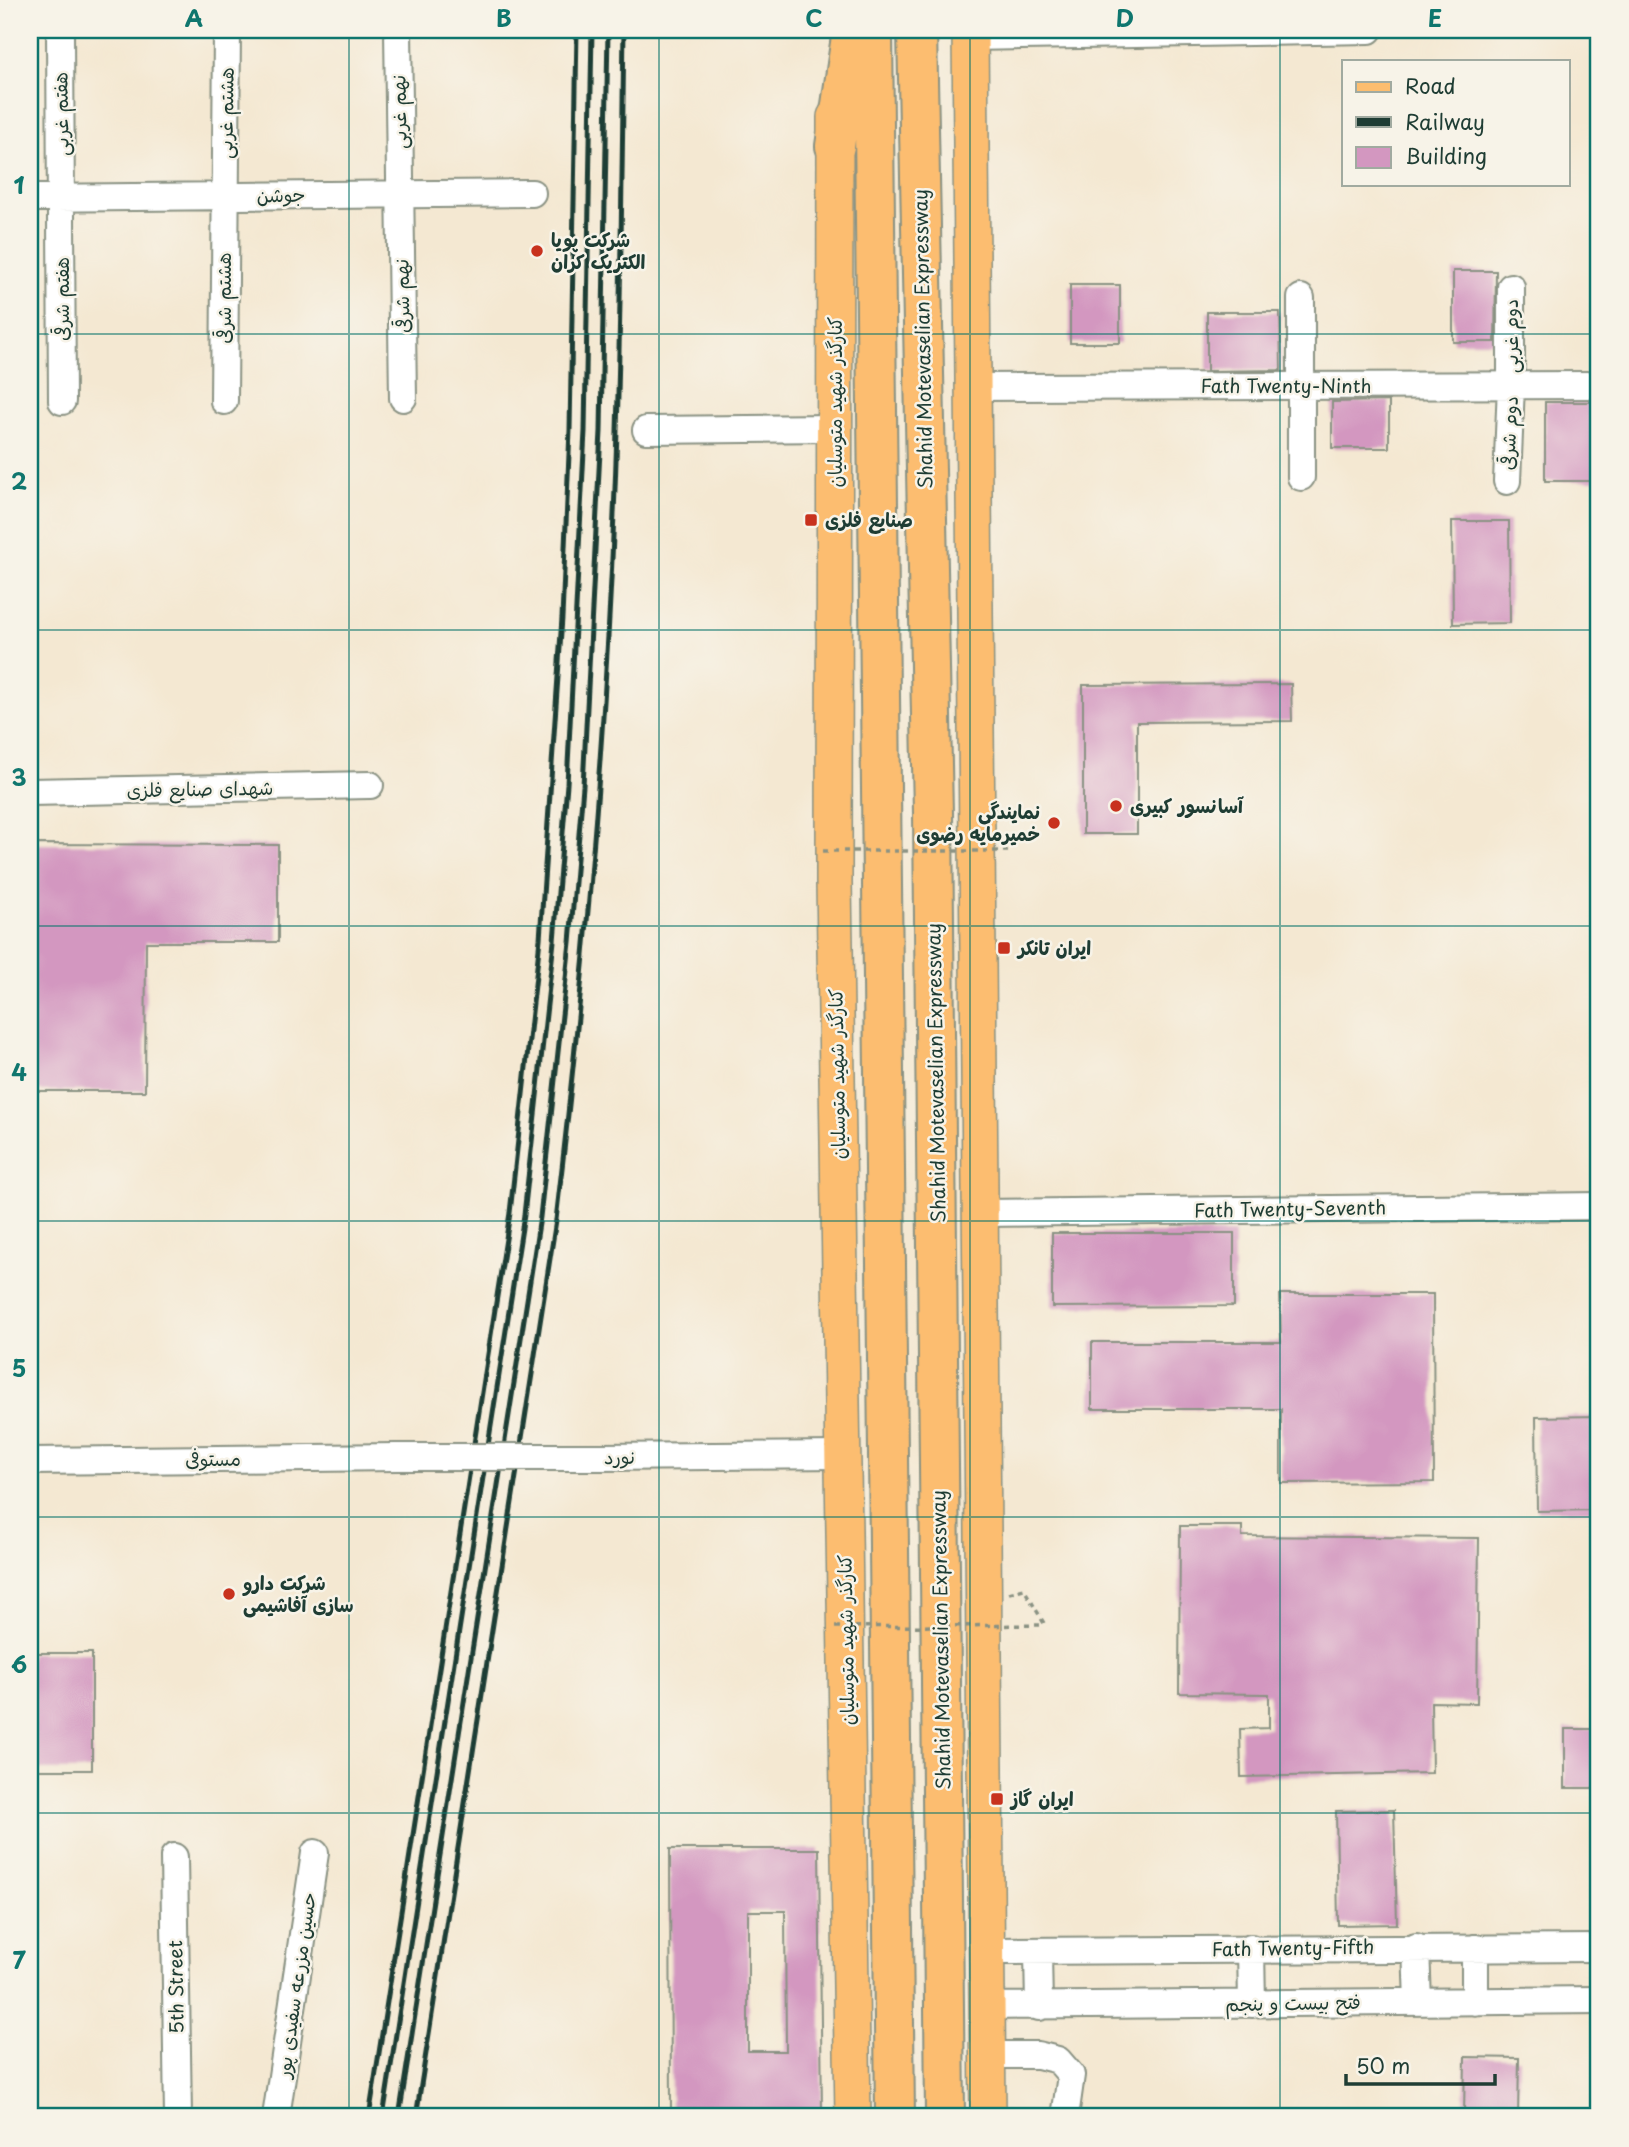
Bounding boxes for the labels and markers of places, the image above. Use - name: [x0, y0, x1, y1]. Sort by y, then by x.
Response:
- place label: شرکت پویا الکتریک کران: [551, 225, 646, 275]
- marker: شرکت پویا الکتریک کران: [529, 243, 545, 259]
- place label: صنایع فلزی: [825, 505, 913, 534]
- marker: صنایع فلزی: [803, 512, 819, 528]
- place label: آسانسور کبیری: [1130, 791, 1244, 819]
- place label: نمایندگی خمیرمایه رضوی: [916, 797, 1040, 847]
- marker: آسانسور کبیری: [1108, 798, 1124, 814]
- marker: نمایندگی خمیرمایه رضوی: [1046, 815, 1062, 831]
- place label: ایران تانکر: [1016, 933, 1091, 961]
- marker: ایران تانکر: [996, 940, 1012, 956]
- place label: شرکت دارو سازی آفاشیمی: [242, 1568, 354, 1618]
- marker: شرکت دارو سازی آفاشیمی: [221, 1586, 237, 1602]
- place label: ایران گاز: [1009, 1784, 1074, 1812]
- marker: ایران گاز: [989, 1791, 1005, 1807]

